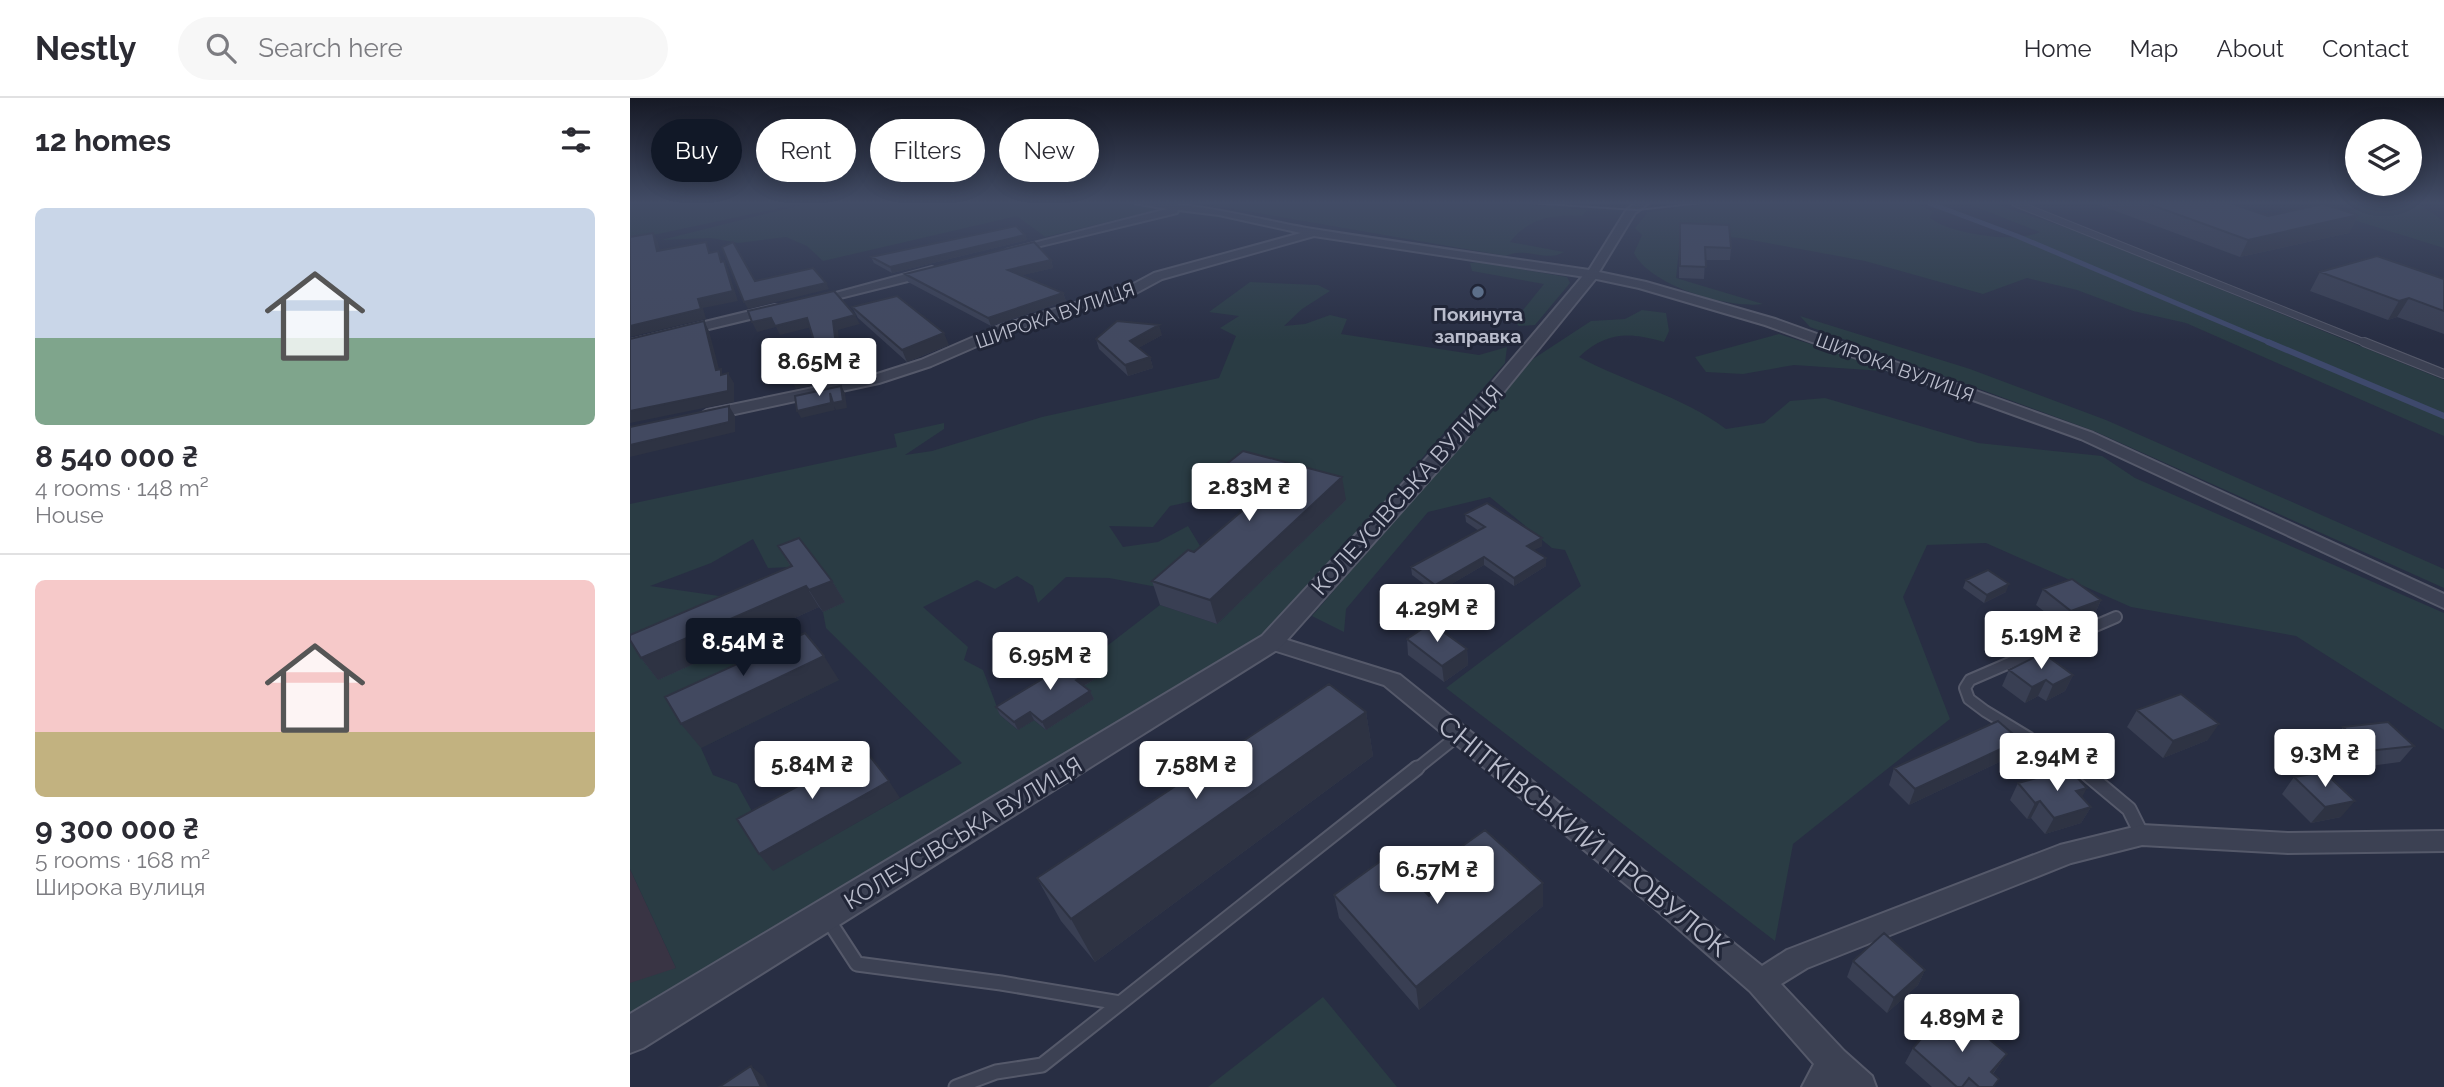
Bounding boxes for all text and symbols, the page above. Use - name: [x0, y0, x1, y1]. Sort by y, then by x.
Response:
- search box: [178, 17, 668, 80]
- text: Nestly: [35, 29, 136, 68]
- icon: search: [202, 29, 240, 67]
- text: Search here: [258, 33, 403, 63]
- text: Home: [2024, 34, 2092, 63]
- text: Map: [2130, 34, 2178, 63]
- text: About: [2216, 34, 2284, 63]
- text: Contact: [2322, 34, 2409, 63]
- chip: Buy: [651, 119, 742, 182]
- chip: Rent: [756, 119, 856, 182]
- chip: Filters: [870, 119, 985, 182]
- chip: New: [999, 119, 1099, 182]
- map controls: [2345, 119, 2422, 196]
- button: layers: [2345, 119, 2422, 196]
- icon: filters: [557, 121, 595, 159]
- text: 12 homes: [35, 123, 171, 158]
- icon: home: [252, 253, 378, 379]
- street label: ШИРОКА ВУЛИЦЯ: [973, 278, 1137, 352]
- marker: Покинута заправка: [1470, 284, 1486, 300]
- place label: Покинута заправка: [1433, 303, 1523, 347]
- street label: ШИРОКА ВУЛИЦЯ: [1813, 328, 1977, 406]
- pin: 8.65M ₴: [754, 338, 884, 398]
- text: 8.65M ₴: [777, 347, 861, 374]
- street label: КОЛЕУСІВСЬКА ВУЛИЦЯ: [1305, 379, 1508, 600]
- text: 8 540 000 ₴: [35, 439, 198, 474]
- pin: 2.83M ₴: [1184, 464, 1314, 523]
- text: 2.83M ₴: [1208, 472, 1290, 499]
- text: 4 rooms · 148 m²: [35, 474, 209, 501]
- text: House: [35, 501, 104, 528]
- pin: 4.29M ₴: [1372, 584, 1502, 644]
- text: 4.29M ₴: [1396, 593, 1478, 620]
- pin: 5.19M ₴: [1976, 612, 2106, 671]
- pin: 8.54M ₴: [678, 618, 808, 678]
- text: 5.19M ₴: [2001, 620, 2081, 647]
- icon: home: [252, 625, 378, 751]
- text: 8.54M ₴: [702, 627, 784, 654]
- pin: 6.95M ₴: [985, 632, 1115, 692]
- text: 6.95M ₴: [1008, 641, 1092, 668]
- street label: СНІТКІВСЬКИЙ ПРОВУЛОК: [1432, 709, 1736, 964]
- pin: 9.3M ₴: [2268, 730, 2382, 789]
- pin: 2.94M ₴: [1992, 734, 2122, 793]
- text: 9.3M ₴: [2290, 738, 2360, 765]
- pin: 5.84M ₴: [747, 742, 877, 801]
- pin: 7.58M ₴: [1131, 742, 1261, 801]
- text: 2.94M ₴: [2016, 742, 2098, 769]
- text: 5.84M ₴: [771, 750, 853, 777]
- text: 7.58M ₴: [1155, 750, 1237, 777]
- street label: КОЛЕУСІВСЬКА ВУЛИЦЯ: [839, 751, 1087, 914]
- text: 9 300 000 ₴: [35, 811, 199, 846]
- text: 5 rooms · 168 m²: [35, 846, 210, 873]
- pin: 6.57M ₴: [1372, 846, 1502, 906]
- text: 6.57M ₴: [1396, 855, 1478, 882]
- text: Широка вулиця: [35, 873, 205, 900]
- pin: 4.89M ₴: [1897, 995, 2027, 1054]
- text: 4.89M ₴: [1920, 1003, 2004, 1030]

